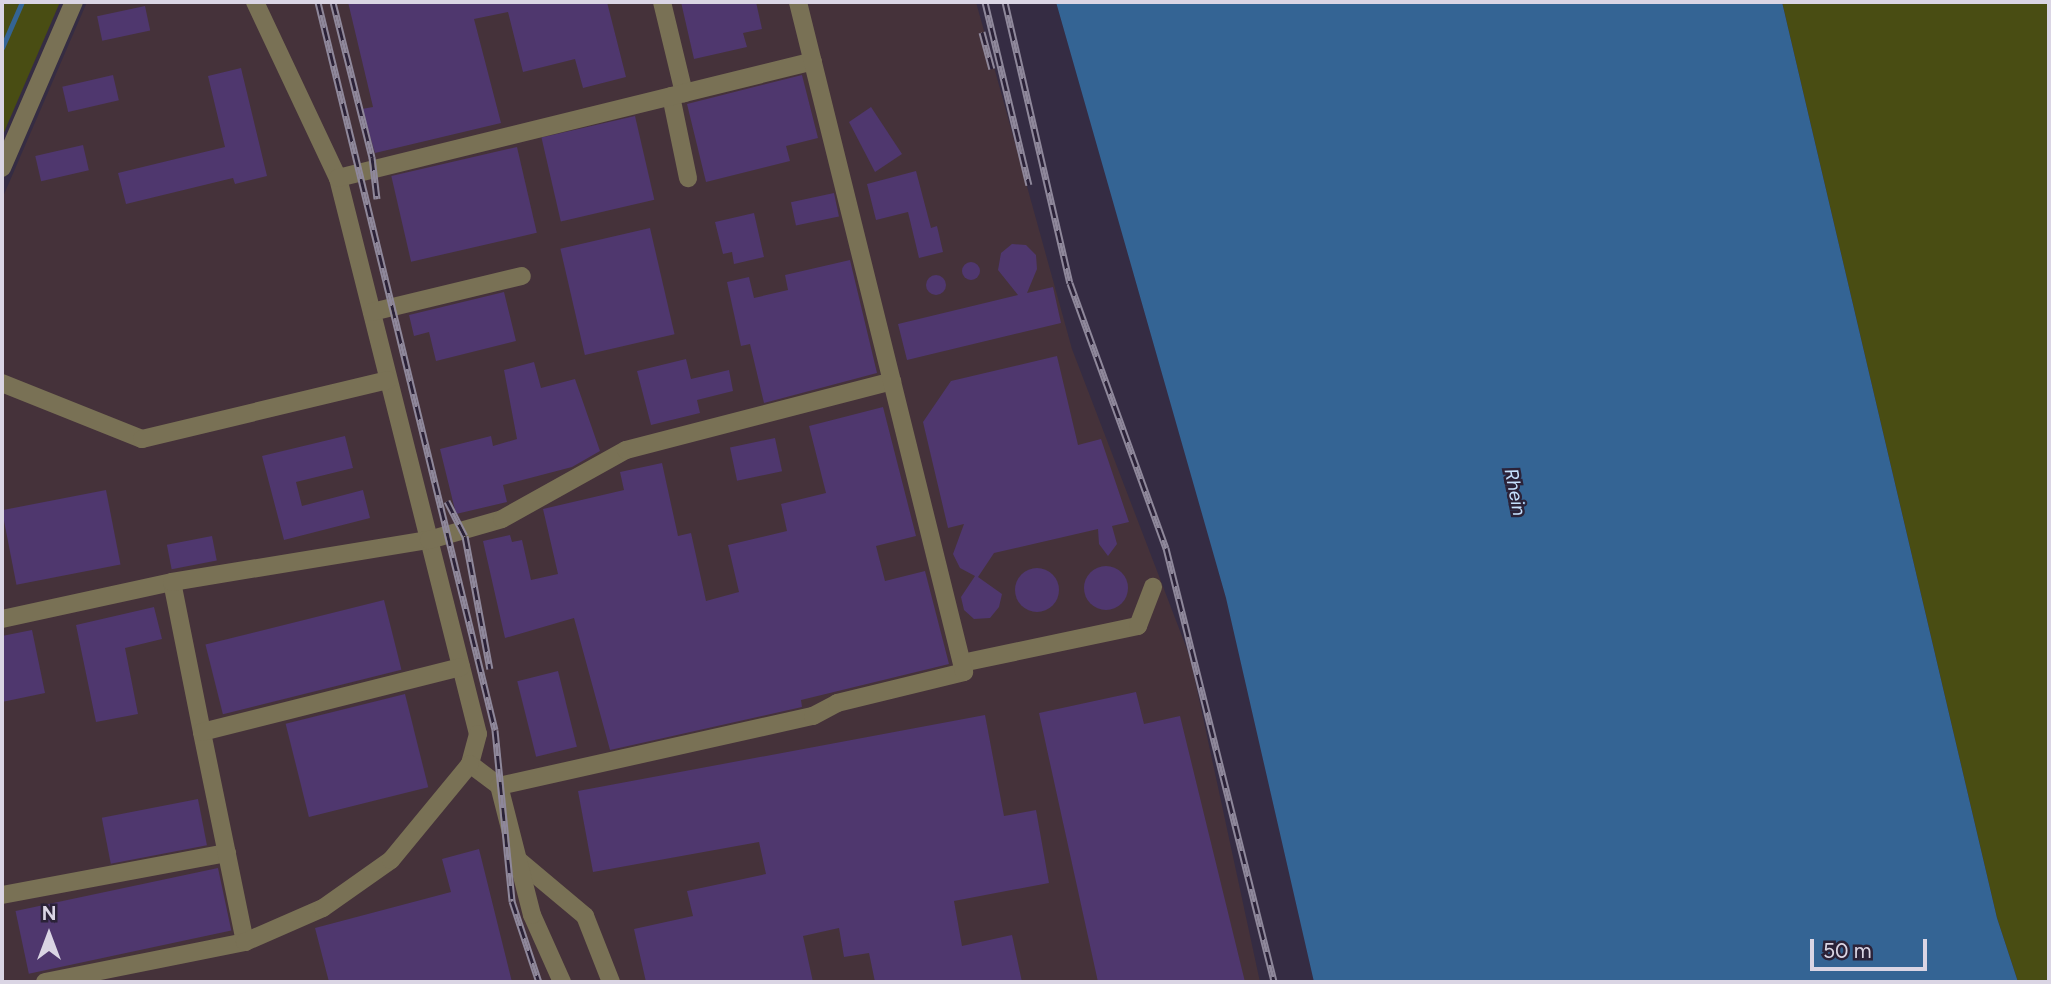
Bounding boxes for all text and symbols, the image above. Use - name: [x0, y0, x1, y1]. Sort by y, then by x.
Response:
- water label: Rhein: [1499, 466, 1531, 518]
- north arrow: [14, 900, 84, 970]
- text: N: [42, 902, 56, 925]
- scale bar: [1813, 925, 1930, 969]
- text: 50 m: [1823, 938, 1872, 963]

